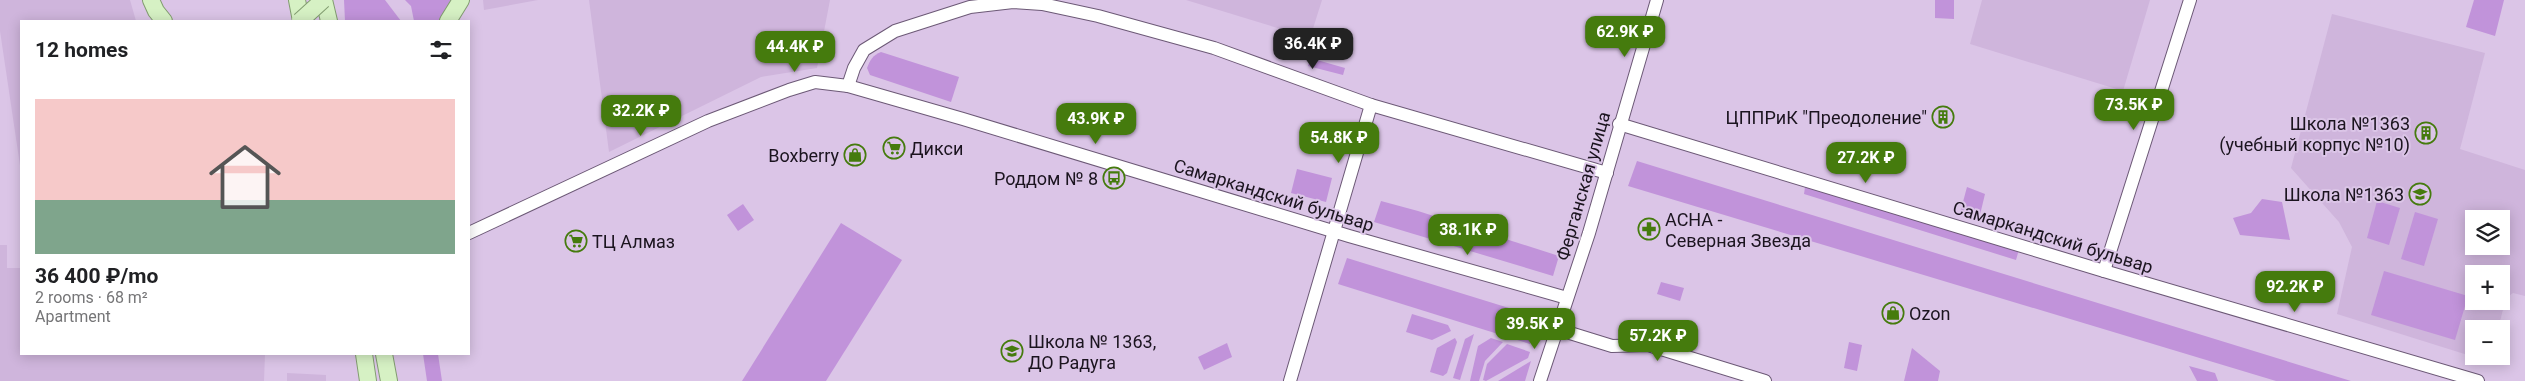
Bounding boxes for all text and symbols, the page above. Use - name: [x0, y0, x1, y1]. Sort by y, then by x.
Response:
- pin: 62.9K ₽: [1579, 15, 1671, 58]
- text: 62.9K ₽: [1596, 22, 1654, 41]
- pin: 36.4K ₽: [1267, 28, 1359, 70]
- pin: 44.4K ₽: [749, 30, 841, 73]
- text: 36.4K ₽: [1284, 34, 1342, 53]
- icon: filters: [427, 36, 455, 64]
- text: 44.4K ₽: [766, 37, 824, 56]
- text: 12 homes: [35, 38, 128, 62]
- pin: 73.5K ₽: [2088, 88, 2180, 131]
- pin: 32.2K ₽: [595, 94, 687, 137]
- text: 73.5K ₽: [2105, 95, 2163, 114]
- text: 32.2K ₽: [612, 101, 670, 120]
- pin: 43.9K ₽: [1050, 102, 1142, 145]
- building icon: ЦППРиК "Преодоление": [1931, 105, 1955, 129]
- place label: ЦППРиК "Преодоление": [1726, 107, 1927, 128]
- text: 43.9K ₽: [1067, 109, 1125, 128]
- street label: Ферганская улица: [1552, 109, 1614, 263]
- place label: Школа №1363 (учебный корпус №10): [2219, 113, 2410, 156]
- pin: 54.8K ₽: [1293, 121, 1385, 164]
- building icon: Школа №1363 (учебный корпус №10): [2414, 121, 2438, 145]
- text: 54.8K ₽: [1310, 128, 1368, 147]
- icon: home: [200, 132, 290, 222]
- supermarket icon: Дикси: [882, 136, 906, 160]
- place label: Дикси: [910, 138, 963, 159]
- pin: 27.2K ₽: [1820, 142, 1912, 184]
- shop icon: Boxberry: [843, 143, 867, 167]
- place label: Boxberry: [768, 145, 839, 166]
- text: 27.2K ₽: [1837, 148, 1895, 167]
- street label: Самаркандский бульвар: [1171, 154, 1377, 236]
- bus stop icon: Роддом № 8: [1102, 166, 1126, 190]
- place label: Роддом № 8: [994, 168, 1098, 189]
- school or university icon: Школа №1363: [2408, 182, 2432, 206]
- place label: Школа №1363: [2284, 184, 2404, 205]
- street label: Самаркандский бульвар: [1950, 196, 2156, 278]
- place label: АСНА - Северная Звезда: [1665, 209, 1811, 251]
- map controls: [2465, 210, 2510, 365]
- button: layers: [2465, 210, 2510, 255]
- pin: 38.1K ₽: [1422, 214, 1514, 256]
- pharmacy icon: АСНА - Северная Звезда: [1637, 217, 1661, 241]
- text: 38.1K ₽: [1439, 220, 1497, 239]
- supermarket icon: ТЦ Алмаз: [564, 229, 588, 253]
- place label: ТЦ Алмаз: [592, 231, 675, 252]
- text: 36 400 ₽/mo: [35, 264, 158, 288]
- button: +: [2465, 265, 2510, 310]
- pin: 92.2K ₽: [2249, 270, 2341, 313]
- text: 92.2K ₽: [2266, 277, 2324, 296]
- text: 2 rooms · 68 m²: [35, 288, 148, 307]
- shop icon: Ozon: [1881, 301, 1905, 325]
- place label: Ozon: [1909, 303, 1950, 324]
- text: Apartment: [35, 307, 111, 326]
- pin: 39.5K ₽: [1489, 308, 1581, 350]
- text: 39.5K ₽: [1506, 314, 1564, 333]
- pin: 57.2K ₽: [1612, 320, 1704, 362]
- button: −: [2465, 320, 2510, 365]
- text: 57.2K ₽: [1629, 326, 1687, 345]
- place label: Школа № 1363, ДО Радуга: [1028, 331, 1156, 373]
- school or university icon: Школа № 1363, ДО Радуга: [1000, 339, 1024, 363]

